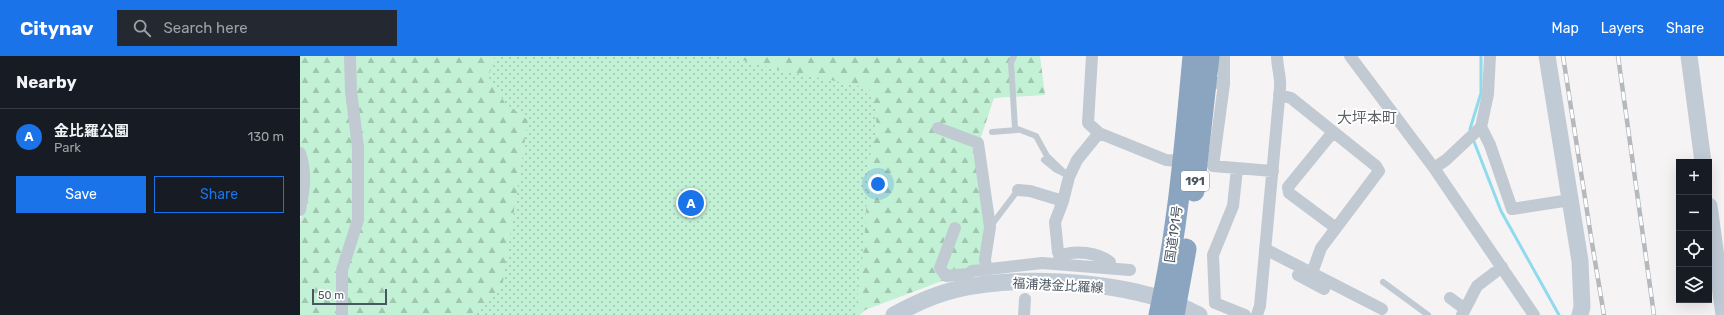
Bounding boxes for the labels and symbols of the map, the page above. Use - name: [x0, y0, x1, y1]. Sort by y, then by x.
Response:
- district label: 大坪本町: [1337, 109, 1397, 127]
- road number: 191: [1181, 171, 1209, 191]
- your location: [868, 174, 888, 194]
- pin: A: [678, 188, 704, 218]
- street label: 国道191号: [1162, 204, 1185, 264]
- street label: 福浦港金比羅線: [1012, 276, 1104, 295]
- scale bar: [312, 287, 387, 306]

